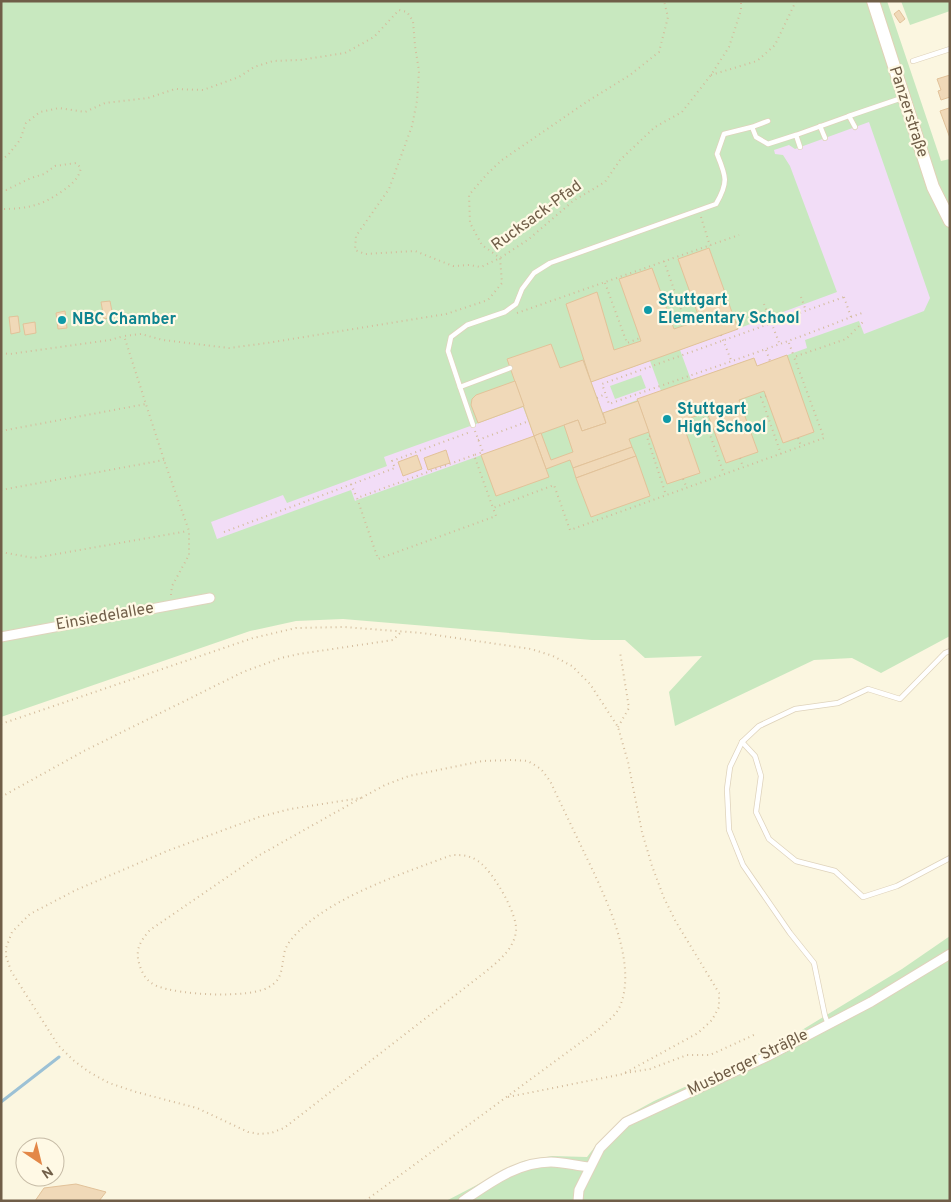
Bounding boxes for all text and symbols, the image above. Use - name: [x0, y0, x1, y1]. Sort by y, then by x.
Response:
- street label: Panzerstraße: [884, 64, 932, 160]
- street label: Rucksack-Pfad: [488, 177, 586, 255]
- place label: Stuttgart Elementary School: [658, 291, 800, 329]
- marker: Stuttgart Elementary School: [642, 304, 654, 316]
- place label: NBC Chamber: [72, 310, 177, 330]
- marker: NBC Chamber: [56, 314, 68, 326]
- place label: Stuttgart High School: [677, 400, 766, 438]
- marker: Stuttgart High School: [661, 413, 673, 425]
- street label: Einsiedelallee: [54, 599, 156, 635]
- street label: Musberger Sträßle: [684, 1025, 812, 1101]
- north arrow: [15, 1137, 65, 1187]
- text: N: [38, 1162, 56, 1181]

